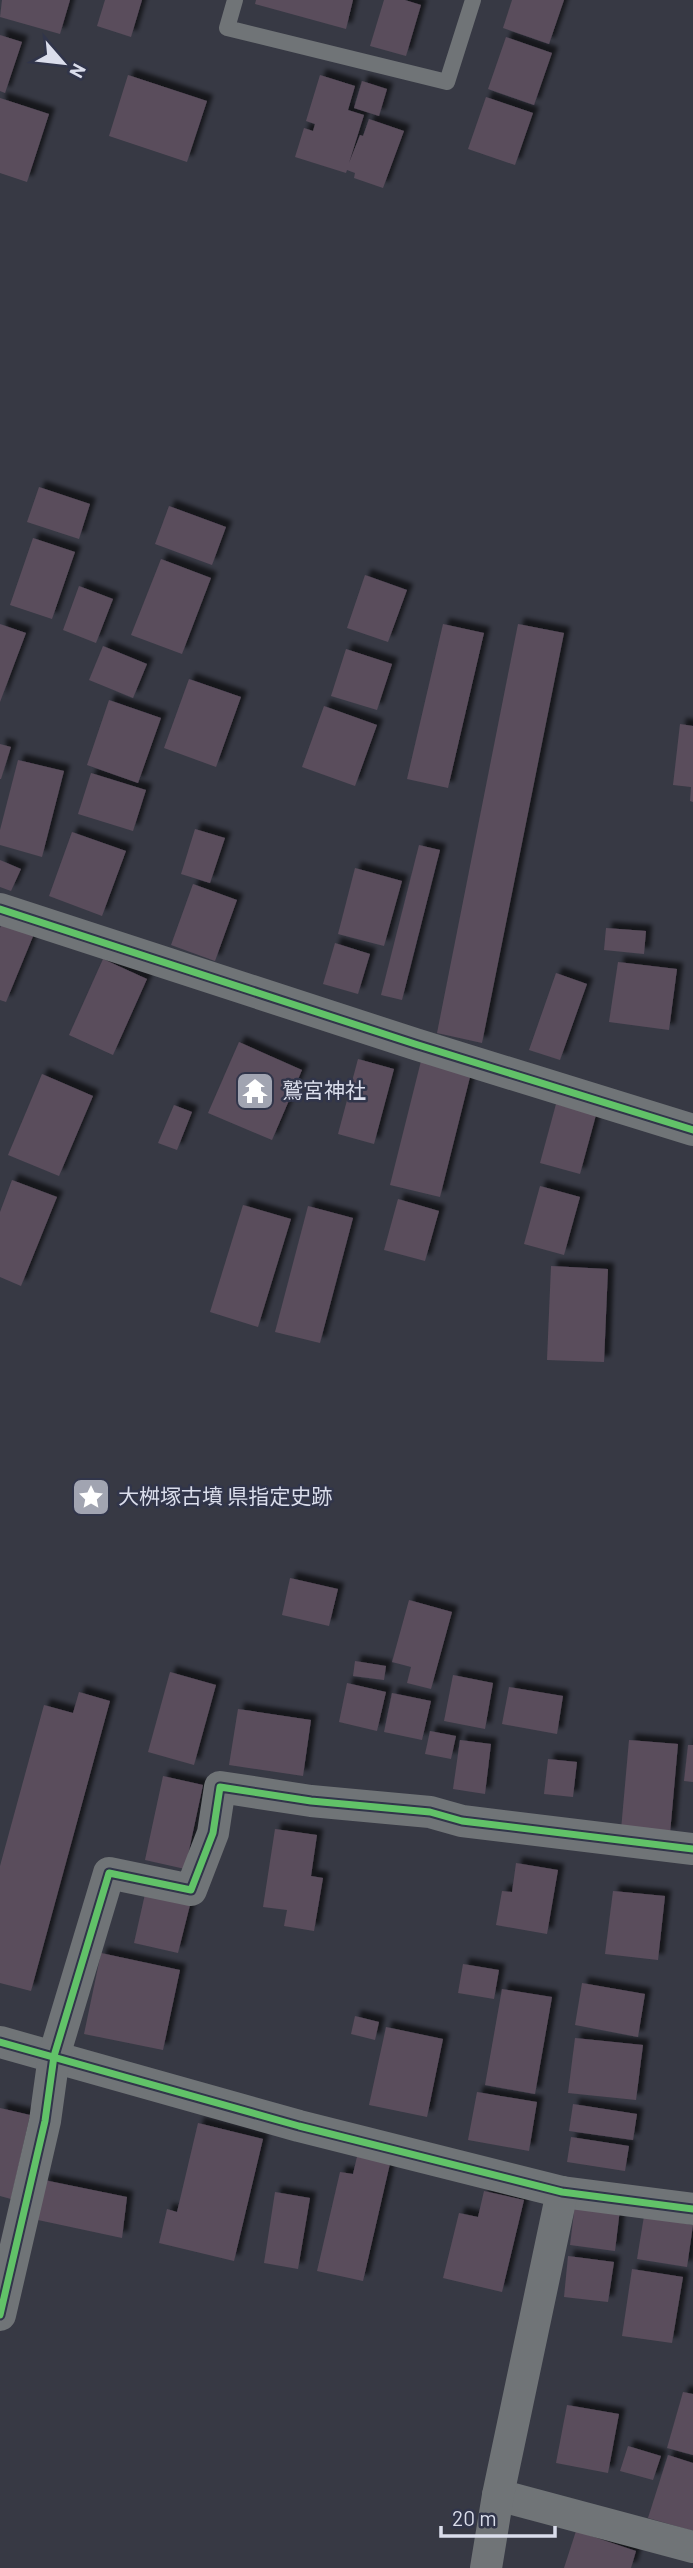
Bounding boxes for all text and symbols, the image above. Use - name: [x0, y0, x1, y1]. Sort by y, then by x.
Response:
- north arrow: [28, 28, 98, 98]
- text: N: [65, 60, 92, 82]
- temple icon: 鷲宮神社: [234, 1070, 276, 1112]
- place label: 鷲宮神社: [282, 1077, 366, 1102]
- place icon: 大桝塚古墳 県指定史跡: [70, 1476, 112, 1518]
- place label: 大桝塚古墳 県指定史跡: [118, 1483, 332, 1508]
- scale bar: [441, 2494, 555, 2538]
- text: 20 m: [452, 2505, 497, 2530]

